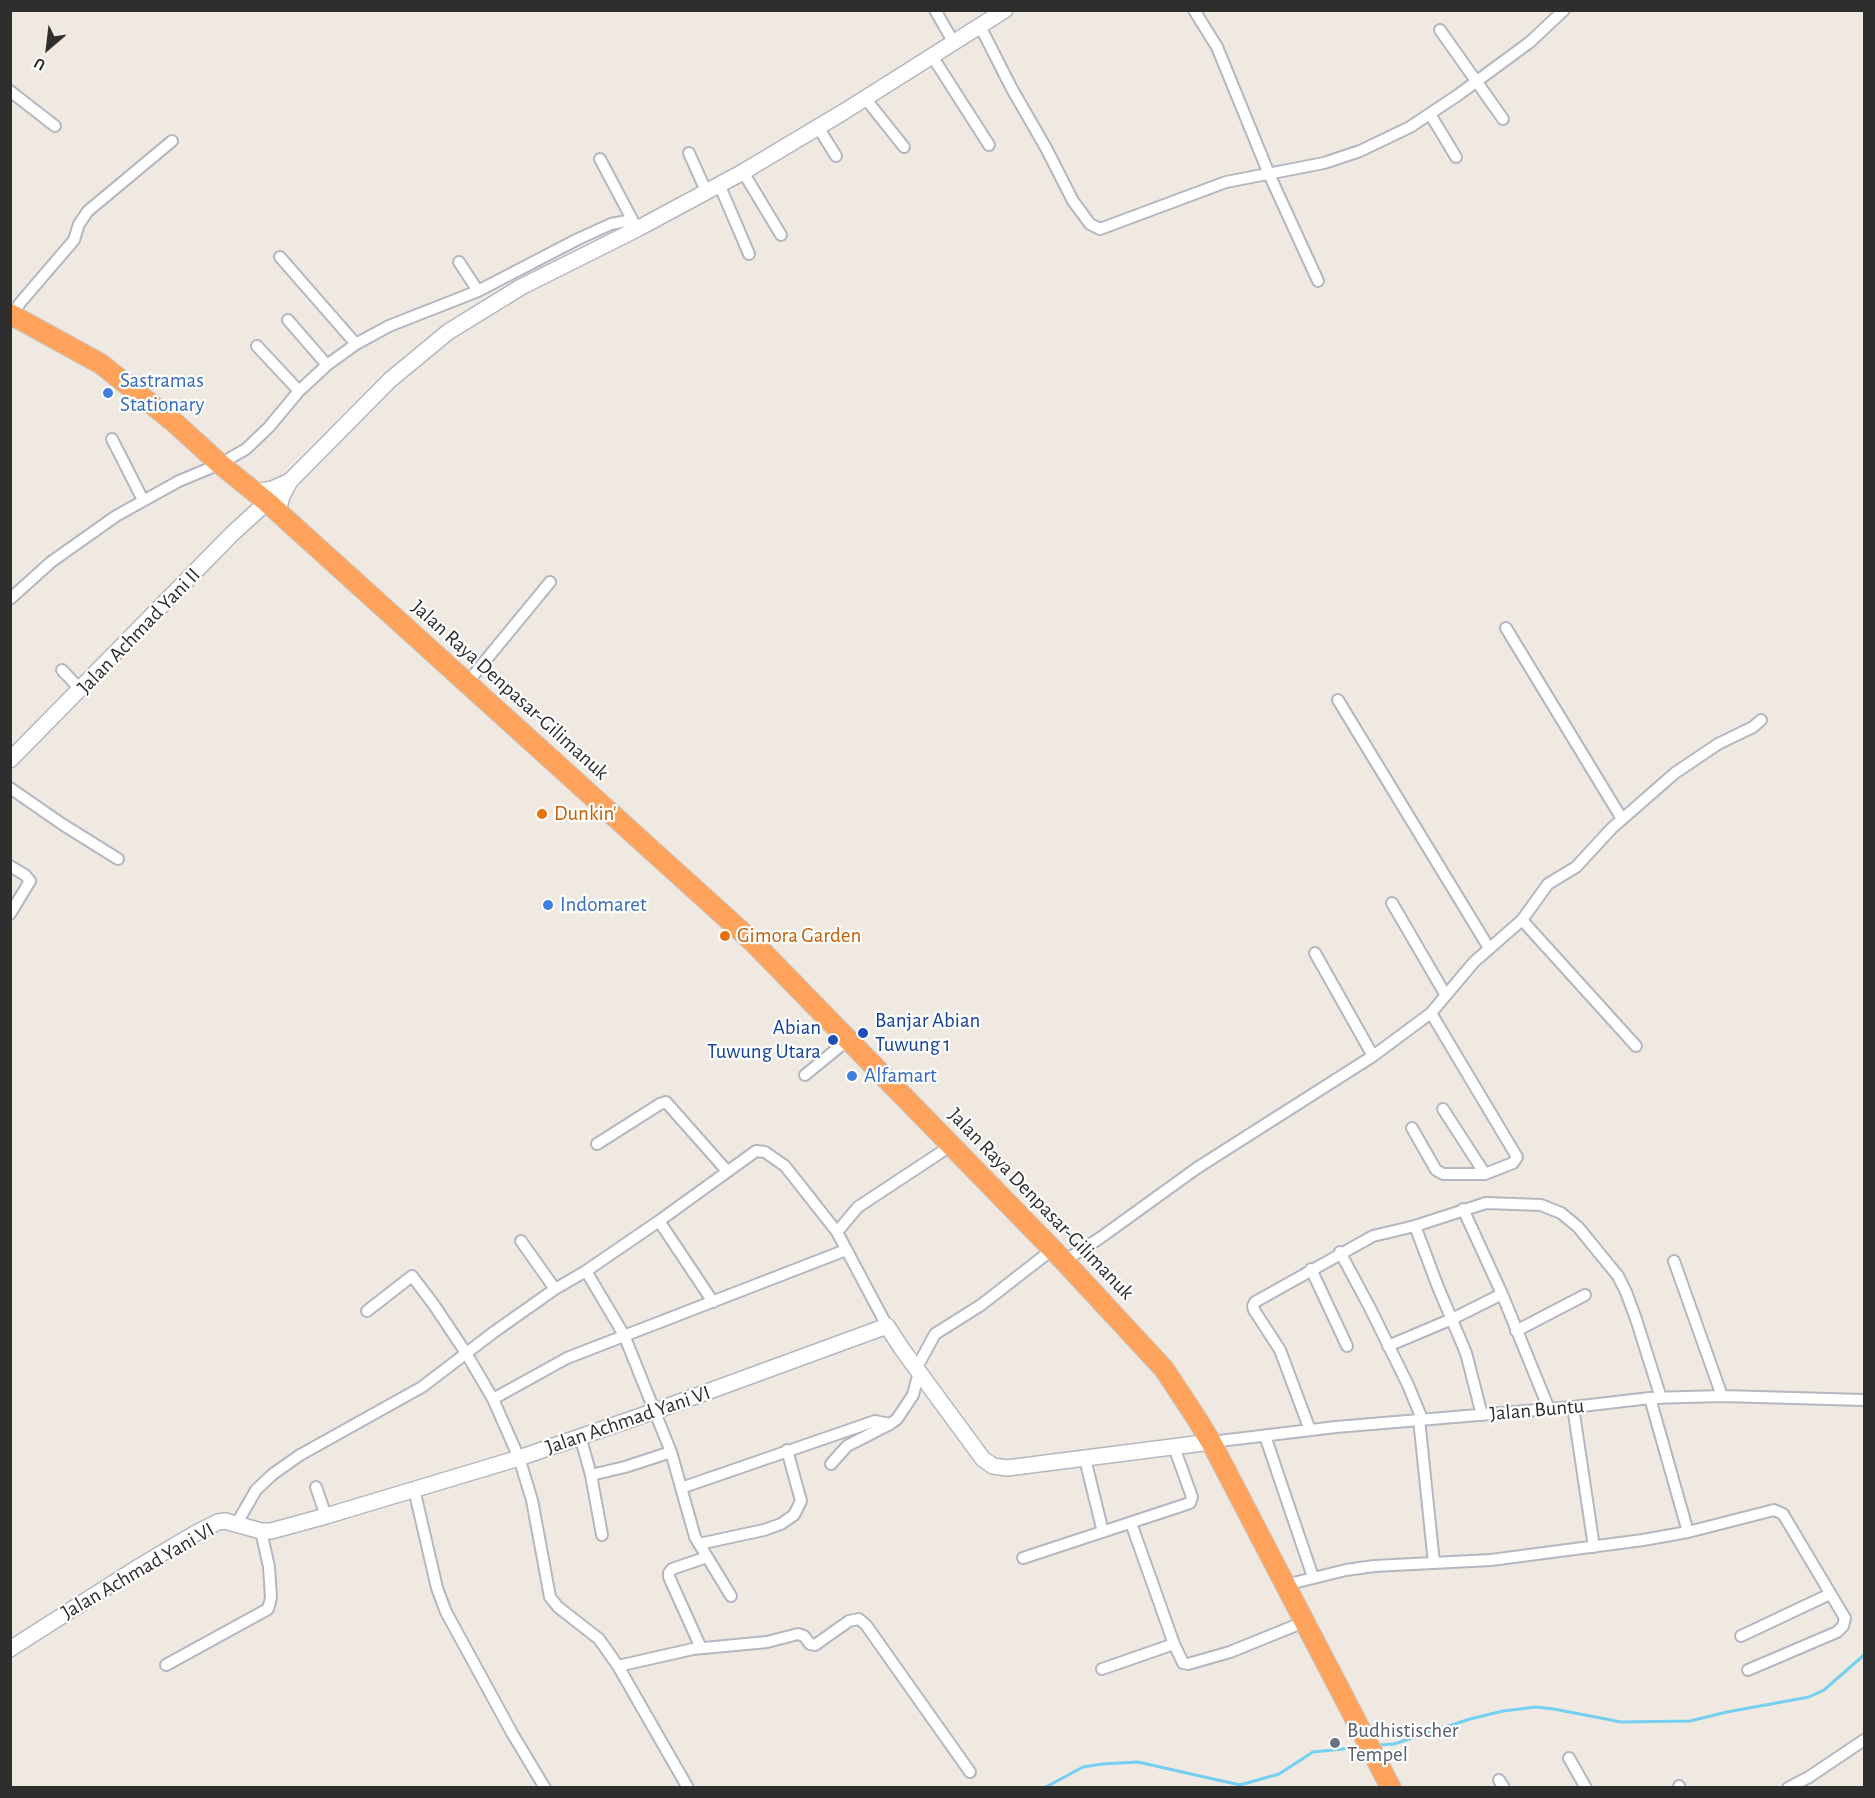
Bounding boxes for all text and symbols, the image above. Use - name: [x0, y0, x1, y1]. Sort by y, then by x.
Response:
- north arrow: [18, 18, 78, 78]
- text: U: [31, 54, 48, 73]
- place label: Sastramas Stationary: [120, 368, 205, 418]
- marker: Sastramas Stationary: [101, 386, 115, 400]
- street label: Jalan Achmad Yani II: [72, 563, 206, 699]
- street label: Jalan Raya Denpasar-Gilimanuk: [406, 595, 614, 785]
- place label: Dunkin': [554, 801, 617, 827]
- marker: Dunkin': [535, 807, 549, 821]
- place label: Indomaret: [560, 892, 647, 918]
- marker: Indomaret: [541, 898, 555, 912]
- place label: Gimora Garden: [737, 923, 861, 949]
- marker: Gimora Garden: [718, 929, 732, 943]
- place label: Banjar Abian Tuwung 1: [875, 1008, 980, 1058]
- place label: Abian Tuwung Utara: [707, 1015, 821, 1065]
- marker: Banjar Abian Tuwung 1: [856, 1026, 870, 1040]
- marker: Abian Tuwung Utara: [826, 1033, 840, 1047]
- place label: Alfamart: [864, 1063, 937, 1089]
- marker: Alfamart: [845, 1069, 859, 1083]
- street label: Jalan Raya Denpasar-Gilimanuk: [943, 1103, 1139, 1305]
- street label: Jalan Achmad Yani VI: [542, 1380, 714, 1460]
- street label: Jalan Buntu: [1489, 1393, 1585, 1427]
- street label: Jalan Achmad Yani VI: [57, 1517, 219, 1625]
- place label: Budhistischer Tempel: [1347, 1718, 1459, 1768]
- marker: Budhistischer Tempel: [1328, 1736, 1342, 1750]

